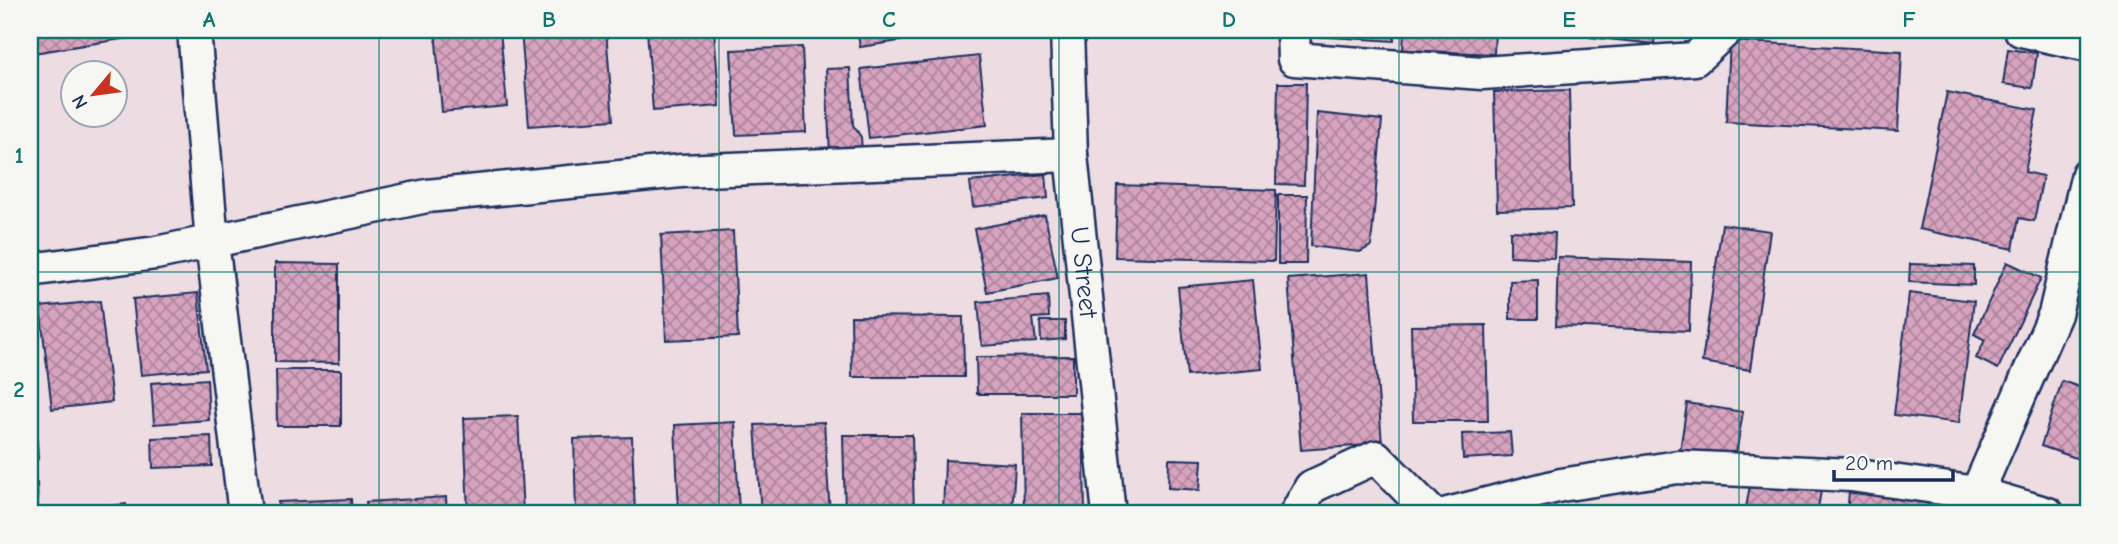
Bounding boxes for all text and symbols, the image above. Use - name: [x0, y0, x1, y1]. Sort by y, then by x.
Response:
- text: A: [203, 6, 216, 33]
- text: B: [542, 6, 556, 33]
- text: C: [882, 6, 896, 33]
- text: D: [1222, 6, 1236, 33]
- text: E: [1562, 6, 1576, 33]
- text: F: [1902, 6, 1916, 33]
- north arrow: [60, 60, 130, 130]
- text: N: [67, 91, 93, 113]
- text: 1: [14, 142, 24, 169]
- street label: U Street: [1064, 225, 1103, 321]
- text: 2: [13, 376, 25, 403]
- scale bar: [1834, 439, 1954, 483]
- text: 20 m: [1845, 451, 1893, 475]

